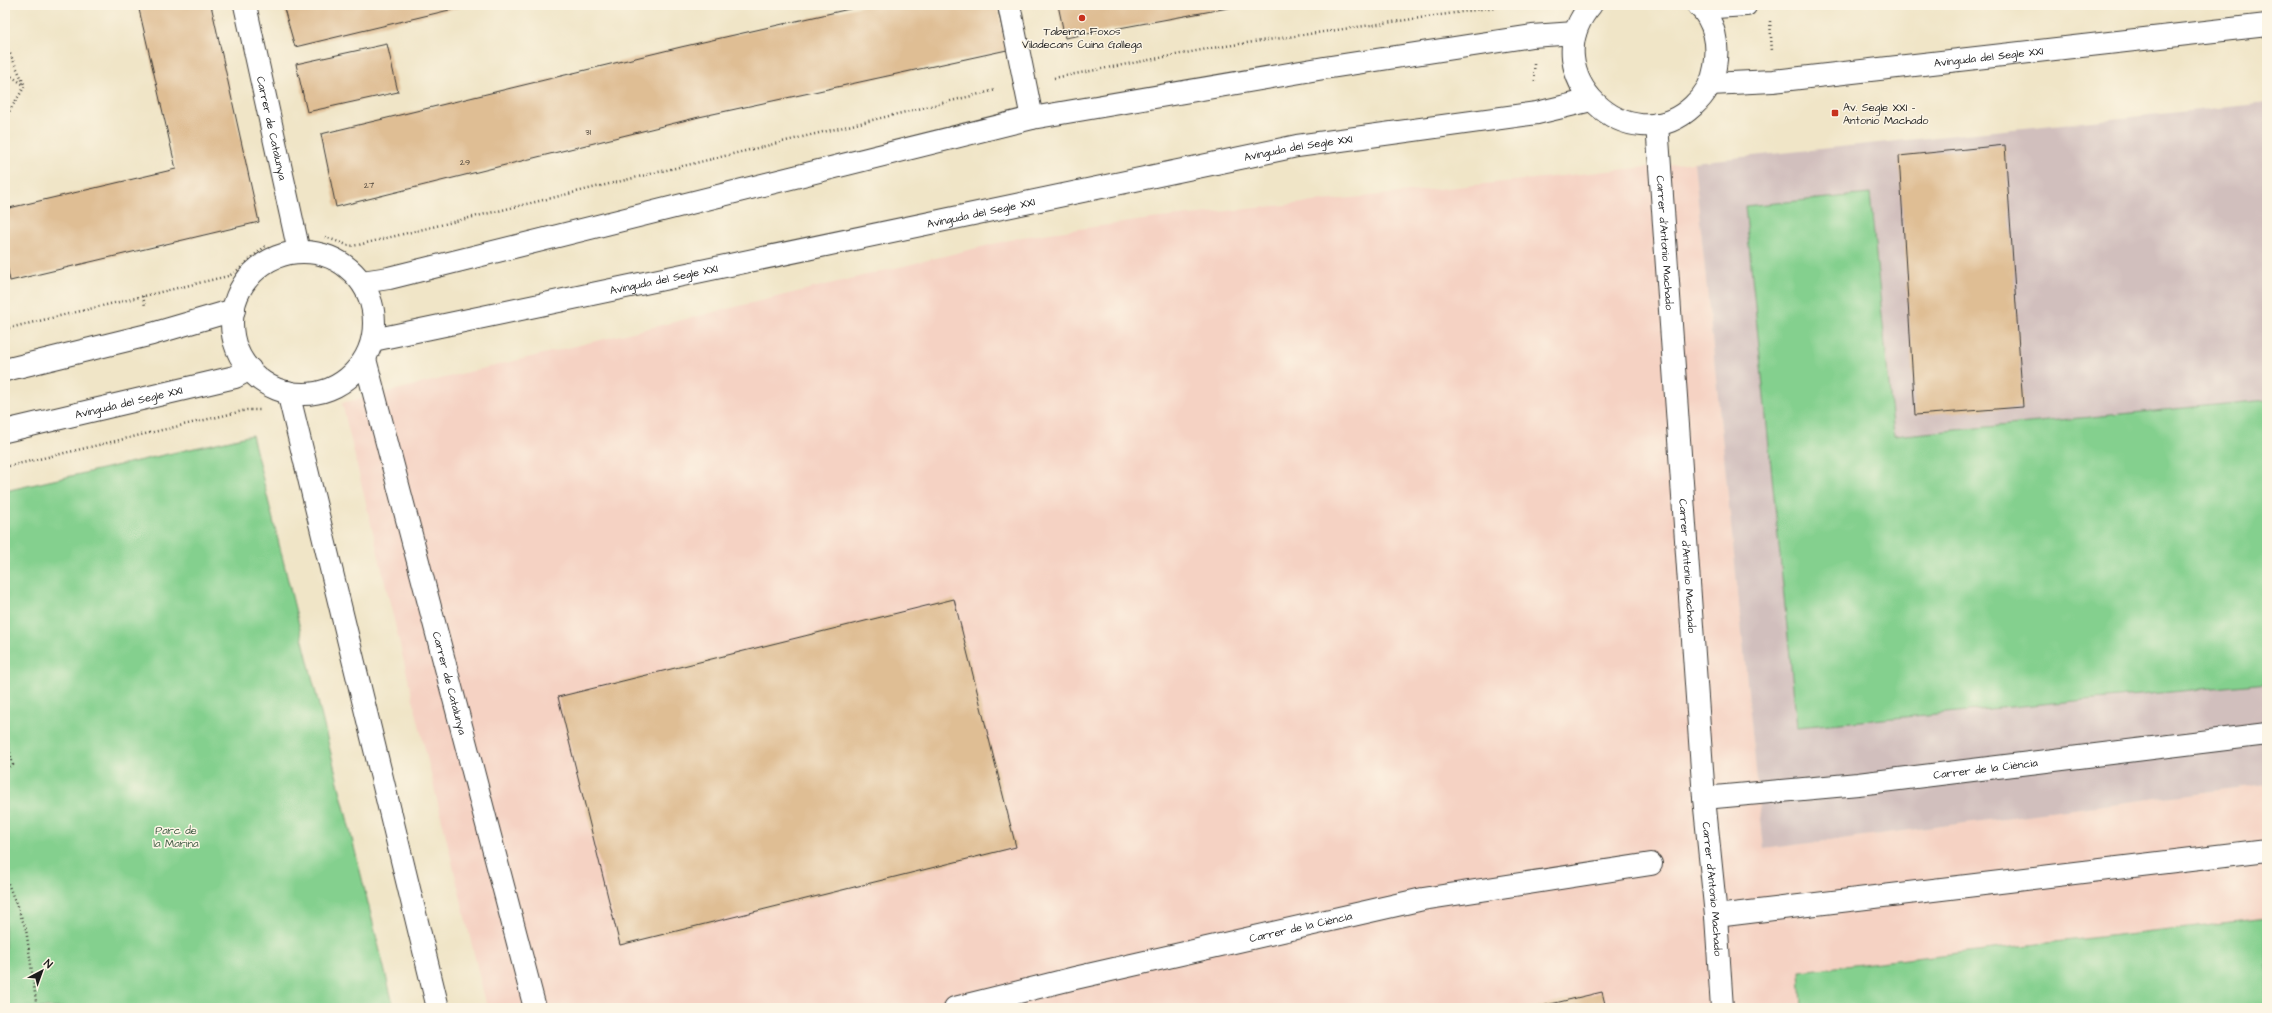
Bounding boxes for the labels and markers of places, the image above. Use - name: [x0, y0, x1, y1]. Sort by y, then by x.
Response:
- marker: Taberna Foxos Viladecans Cuina Gallega: [1077, 13, 1087, 23]
- place label: Taberna Foxos Viladecans Cuina Gallega: [1022, 24, 1142, 53]
- place label: Av. Segle XXI - Antonio Machado: [1843, 100, 1929, 128]
- marker: Av. Segle XXI - Antonio Machado: [1830, 108, 1840, 118]

